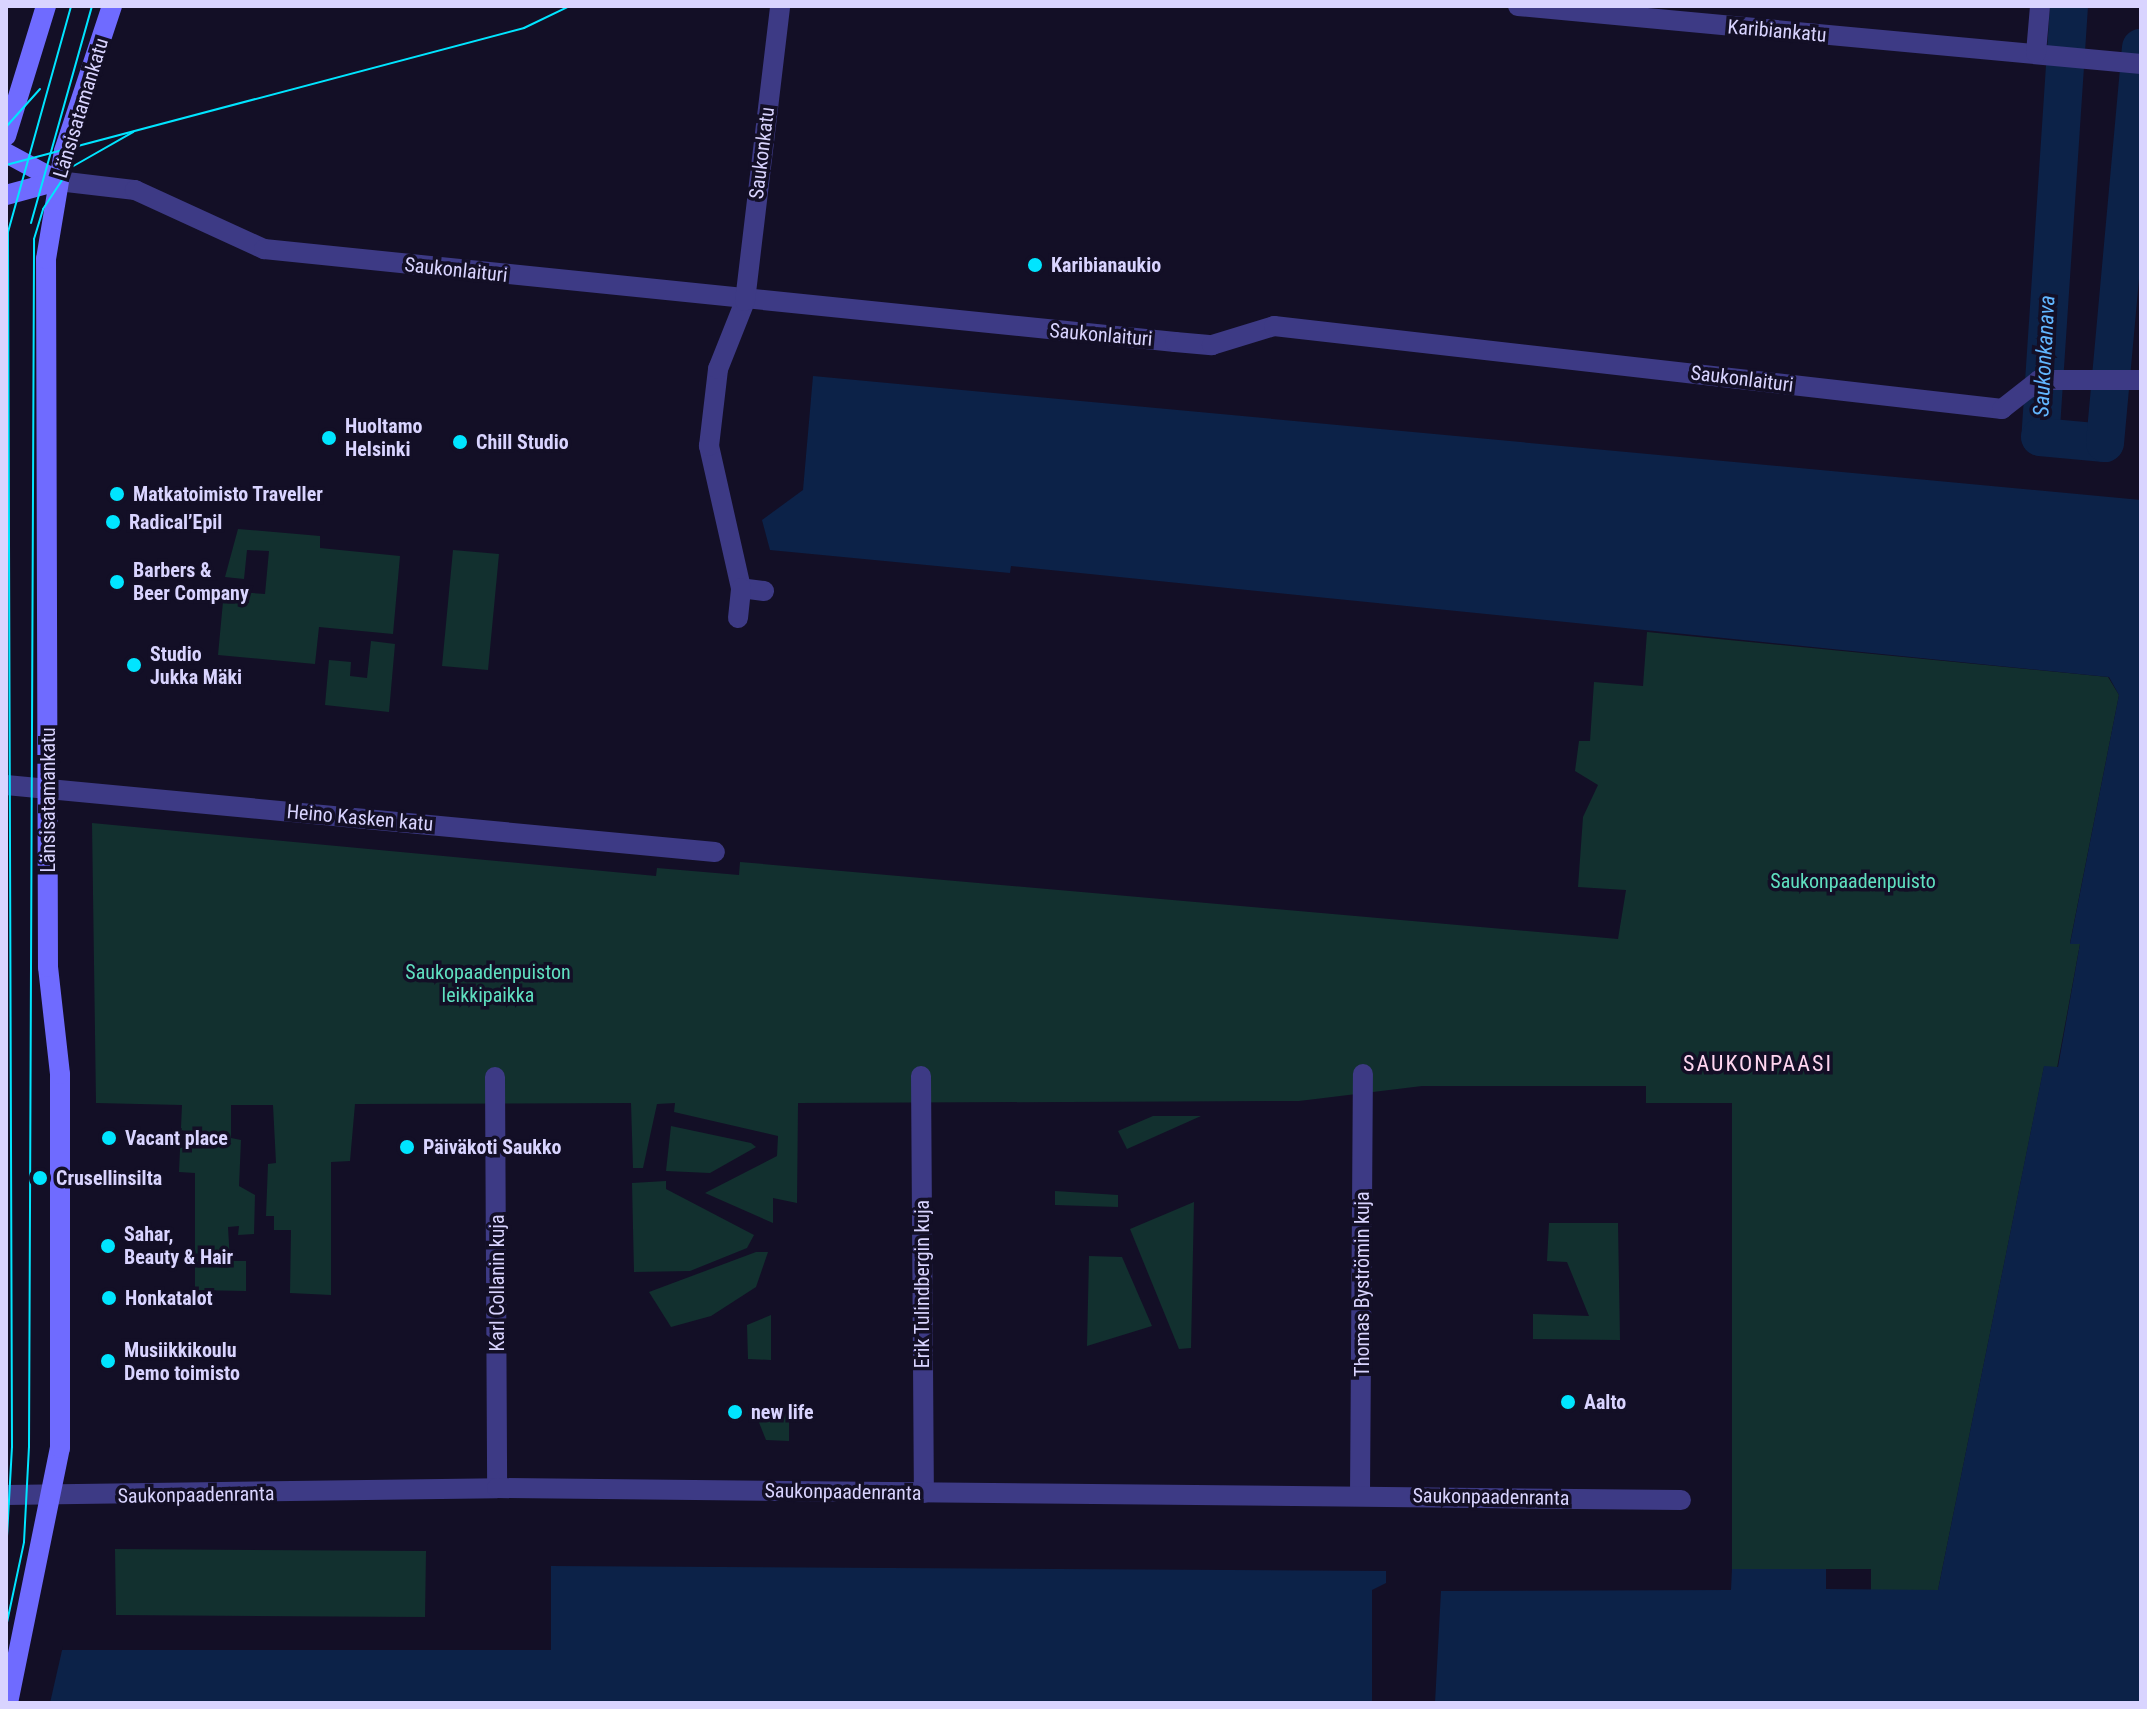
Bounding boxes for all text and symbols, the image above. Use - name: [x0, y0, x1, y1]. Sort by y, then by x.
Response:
- street label: Karibiankatu: [1727, 15, 1827, 47]
- street label: Länsisatamankatu: [48, 35, 114, 181]
- street label: Saukonkatu: [744, 106, 780, 200]
- street label: Saukonlaituri: [403, 253, 509, 287]
- place label: Karibianaukio: [1051, 253, 1161, 277]
- marker: Karibianaukio: [1026, 256, 1044, 274]
- water label: Saukonkanava: [2028, 295, 2060, 417]
- street label: Saukonlaituri: [1048, 319, 1154, 351]
- street label: Saukonlaituri: [1689, 361, 1795, 397]
- place label: Huoltamo Helsinki: [345, 414, 422, 461]
- marker: Huoltamo Helsinki: [320, 429, 338, 447]
- place label: Chill Studio: [476, 430, 569, 454]
- marker: Chill Studio: [451, 433, 469, 451]
- place label: Matkatoimisto Traveller: [133, 482, 323, 506]
- marker: Matkatoimisto Traveller: [108, 485, 126, 503]
- place label: Radical’Epil: [129, 510, 222, 534]
- marker: Radical’Epil: [104, 513, 122, 531]
- place label: Barbers & Beer Company: [133, 558, 249, 605]
- marker: Barbers & Beer Company: [108, 573, 126, 591]
- place label: Studio Jukka Mäki: [150, 642, 242, 689]
- marker: Studio Jukka Mäki: [125, 656, 143, 674]
- street label: Länsisatamankatu: [36, 727, 60, 873]
- street label: Heino Kasken katu: [286, 800, 434, 836]
- park label: Saukonpaadenpuisto: [1770, 869, 1936, 893]
- park label: Saukopaadenpuiston leikkipaikka: [405, 960, 571, 1007]
- district label: SAUKONPAASI: [1683, 1051, 1833, 1077]
- place label: Vacant place: [125, 1126, 228, 1150]
- marker: Vacant place: [100, 1129, 118, 1147]
- place label: Päiväkoti Saukko: [423, 1135, 561, 1159]
- marker: Päiväkoti Saukko: [398, 1138, 416, 1156]
- place label: Crusellinsilta: [56, 1166, 162, 1190]
- marker: Crusellinsilta: [31, 1169, 49, 1187]
- street label: Thomas Byströmin kuja: [1350, 1191, 1374, 1377]
- street label: Erik Tulindbergin kuja: [910, 1200, 934, 1368]
- street label: Karl Collanin kuja: [485, 1214, 509, 1352]
- place label: Sahar, Beauty & Hair: [124, 1222, 233, 1269]
- marker: Sahar, Beauty & Hair: [99, 1237, 117, 1255]
- place label: Honkatalot: [125, 1286, 213, 1310]
- marker: Honkatalot: [100, 1289, 118, 1307]
- place label: Musiikkikoulu Demo toimisto: [124, 1338, 240, 1385]
- marker: Musiikkikoulu Demo toimisto: [99, 1352, 117, 1370]
- place label: Aalto: [1584, 1390, 1626, 1414]
- marker: Aalto: [1559, 1393, 1577, 1411]
- place label: new life: [751, 1400, 814, 1424]
- marker: new life: [726, 1403, 744, 1421]
- street label: Saukonpaadenranta: [764, 1479, 922, 1505]
- street label: Saukonpaadenranta: [117, 1482, 275, 1508]
- street label: Saukonpaadenranta: [1412, 1484, 1570, 1510]

